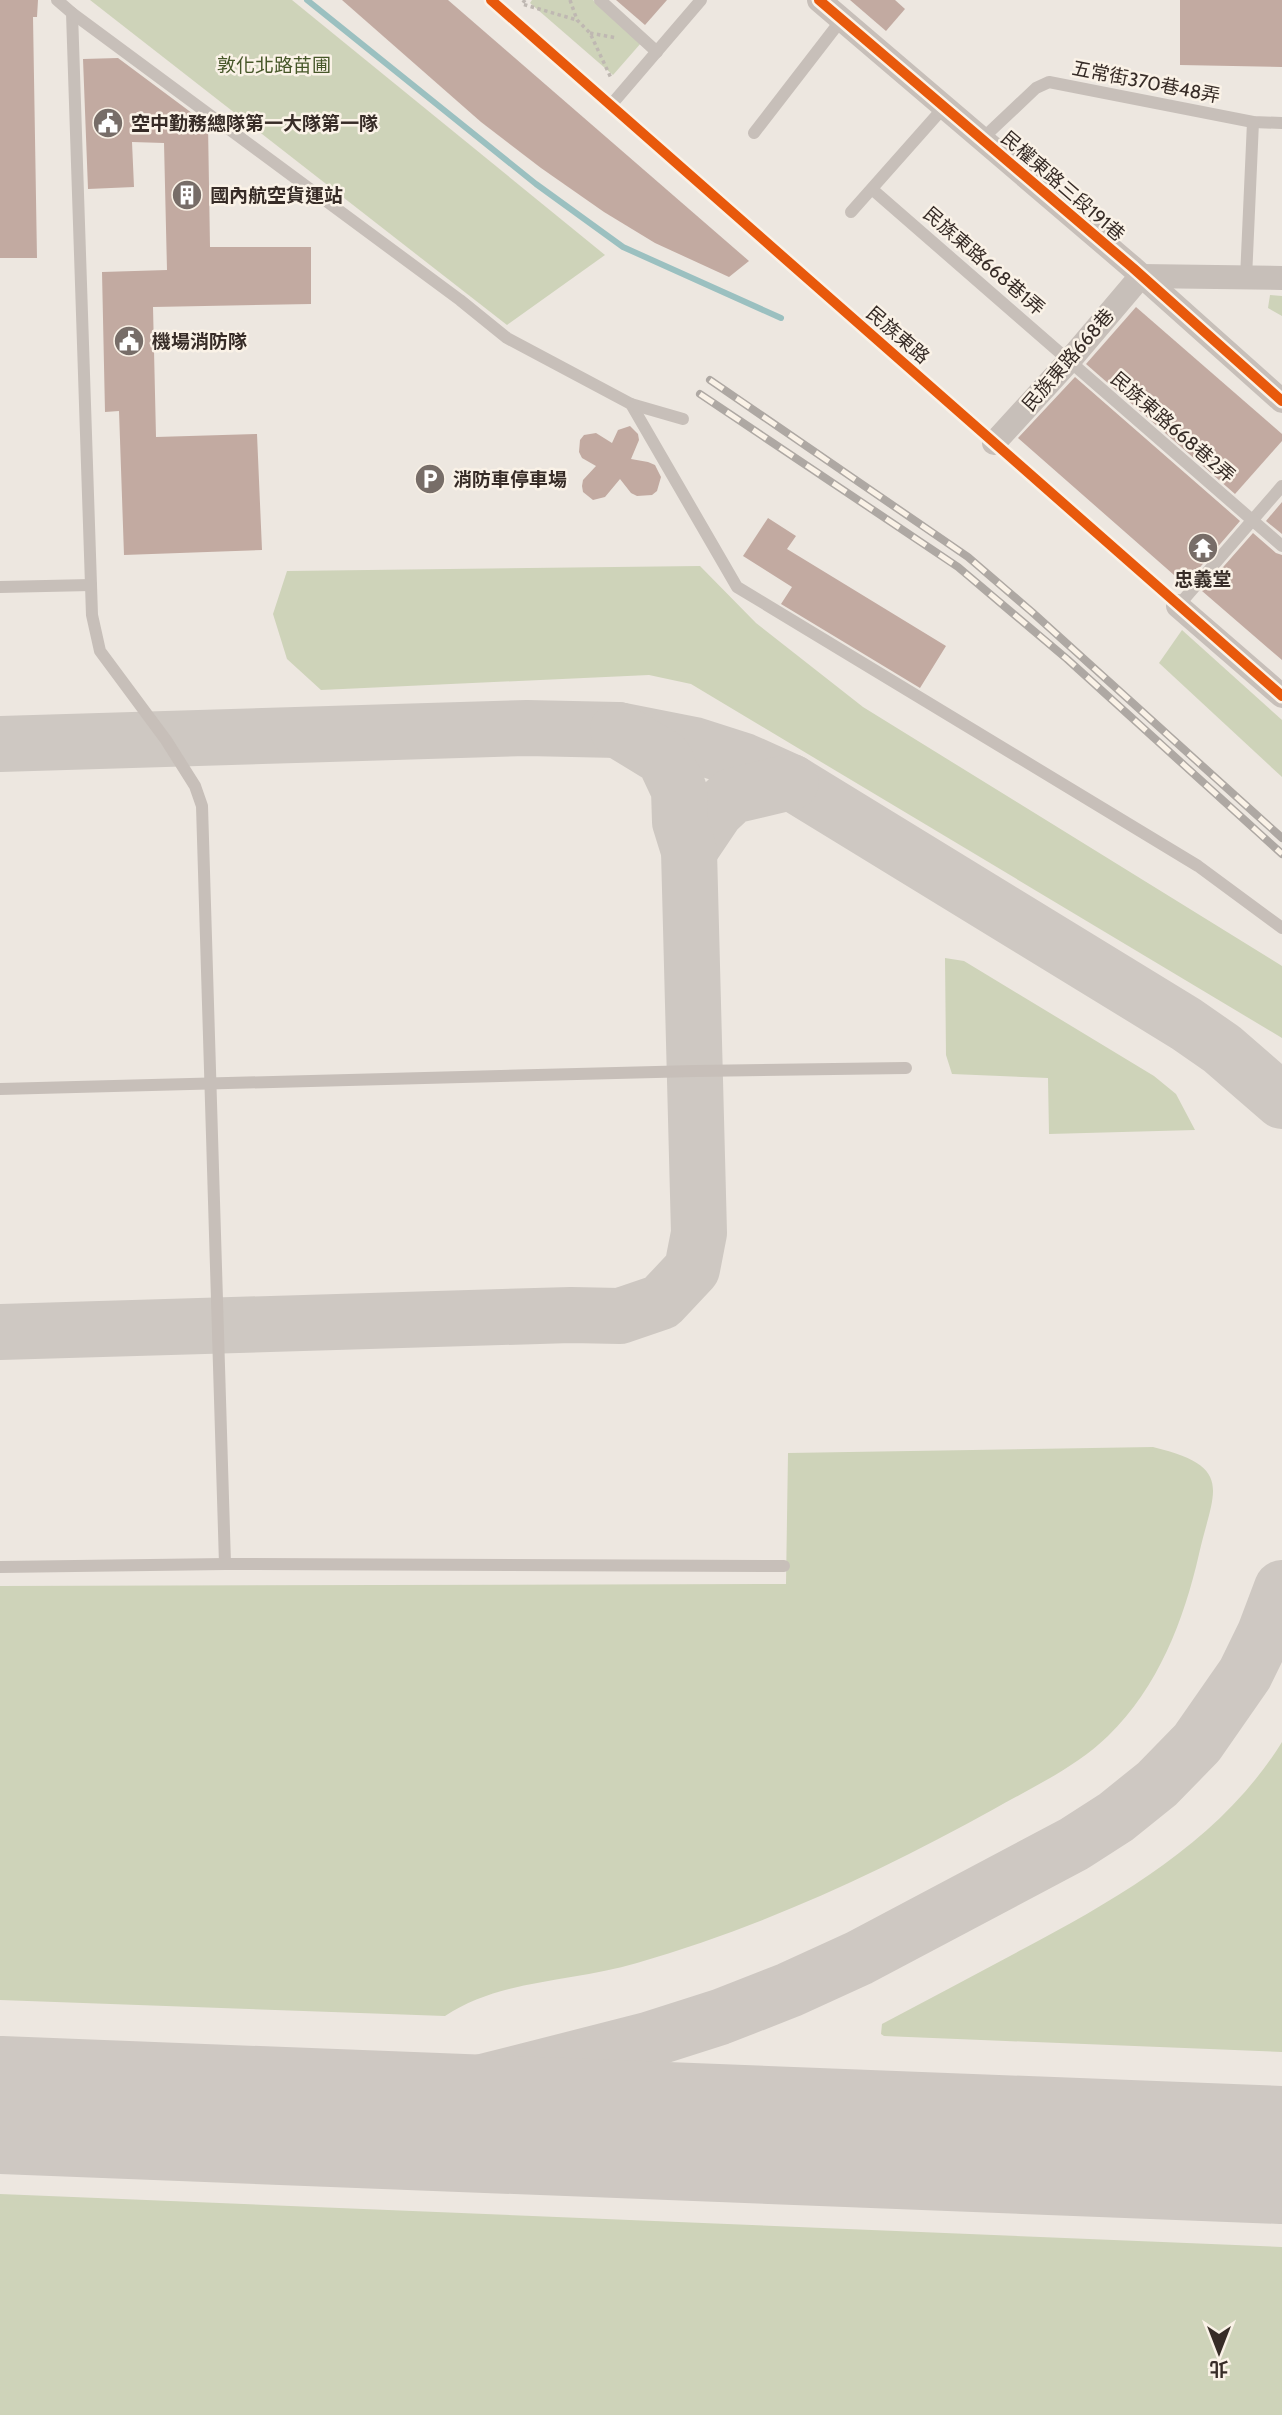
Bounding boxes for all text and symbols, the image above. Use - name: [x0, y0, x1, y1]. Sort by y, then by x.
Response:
- park label: 敦化北路苗圃: [217, 54, 331, 77]
- street label: 五常街370巷48弄: [1070, 56, 1222, 108]
- public building icon: 空中勤務總隊第一大隊第一隊: [91, 106, 125, 140]
- place label: 空中勤務總隊第一大隊第一隊: [131, 112, 378, 135]
- street label: 民權東路三段191巷: [997, 126, 1129, 246]
- building icon: 國內航空貨運站: [170, 178, 204, 212]
- place label: 國內航空貨運站: [210, 184, 343, 207]
- street label: 民族東路668巷1弄: [919, 202, 1049, 320]
- street label: 民族東路: [862, 301, 934, 369]
- street label: 民族東路668巷: [1017, 304, 1119, 416]
- public building icon: 機場消防隊: [112, 324, 146, 358]
- place label: 機場消防隊: [152, 330, 247, 353]
- street label: 民族東路668巷2弄: [1106, 367, 1240, 487]
- parking icon: 消防車停車場: [413, 462, 447, 496]
- place label: 消防車停車場: [453, 468, 567, 491]
- temple icon: 忠義堂: [1186, 531, 1220, 565]
- place label: 忠義堂: [1174, 568, 1232, 591]
- north arrow: [1184, 2317, 1254, 2387]
- text: 北: [1209, 2357, 1229, 2380]

